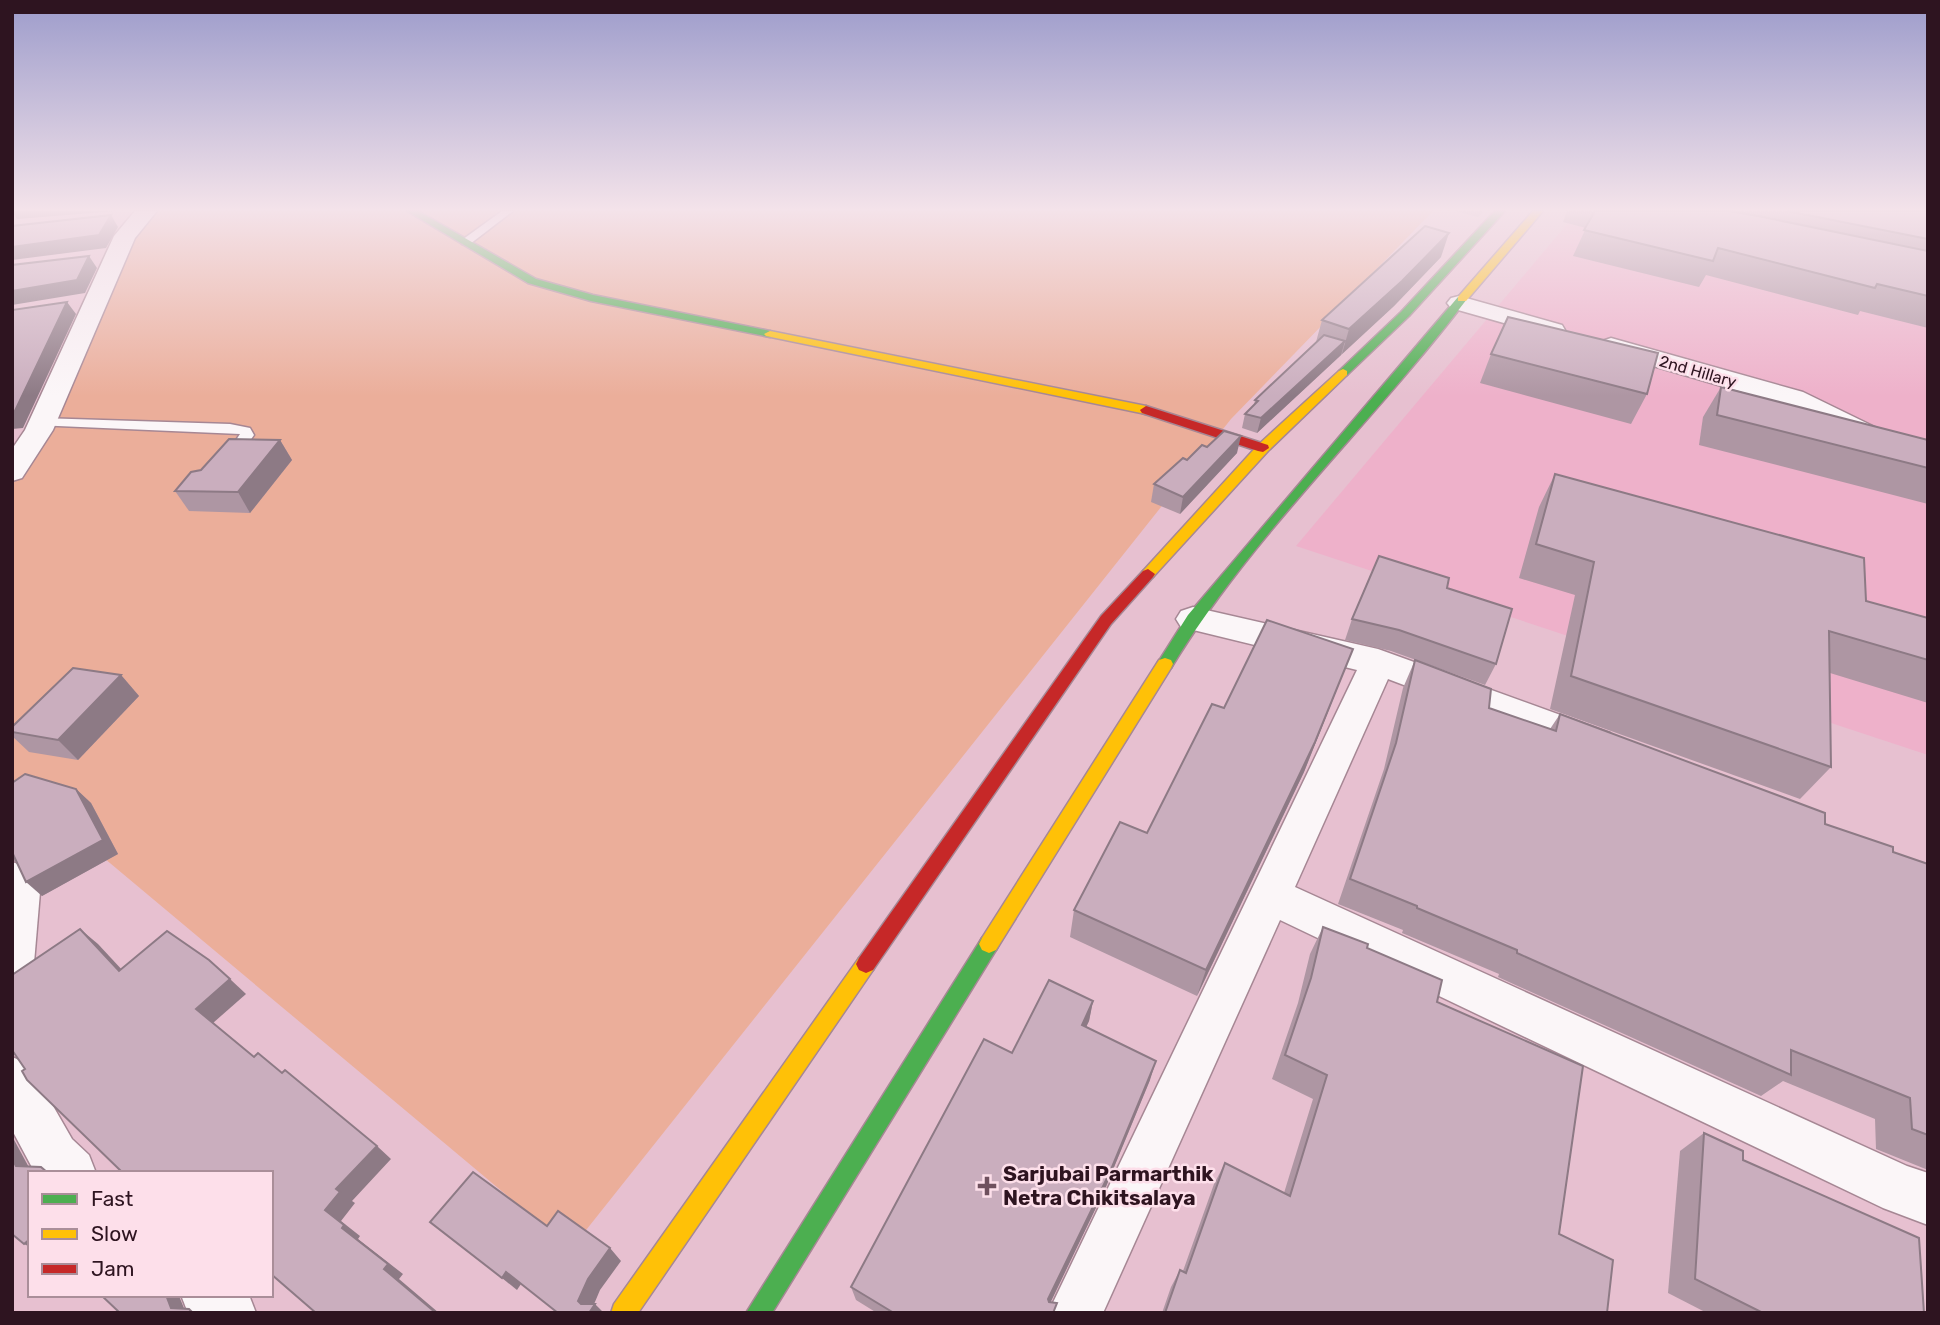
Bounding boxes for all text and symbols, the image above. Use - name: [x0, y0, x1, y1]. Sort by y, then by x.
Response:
- street label: 2nd Hillary: [1657, 351, 1739, 392]
- place label: Sarjubai Parmarthik Netra Chikitsalaya: [1003, 1161, 1214, 1210]
- legend: [28, 1171, 273, 1297]
- marker: Sarjubai Parmarthik Netra Chikitsalaya: [977, 1176, 997, 1196]
- text: Fast: [91, 1186, 133, 1211]
- text: Slow: [91, 1221, 138, 1246]
- text: Jam: [91, 1256, 135, 1281]

